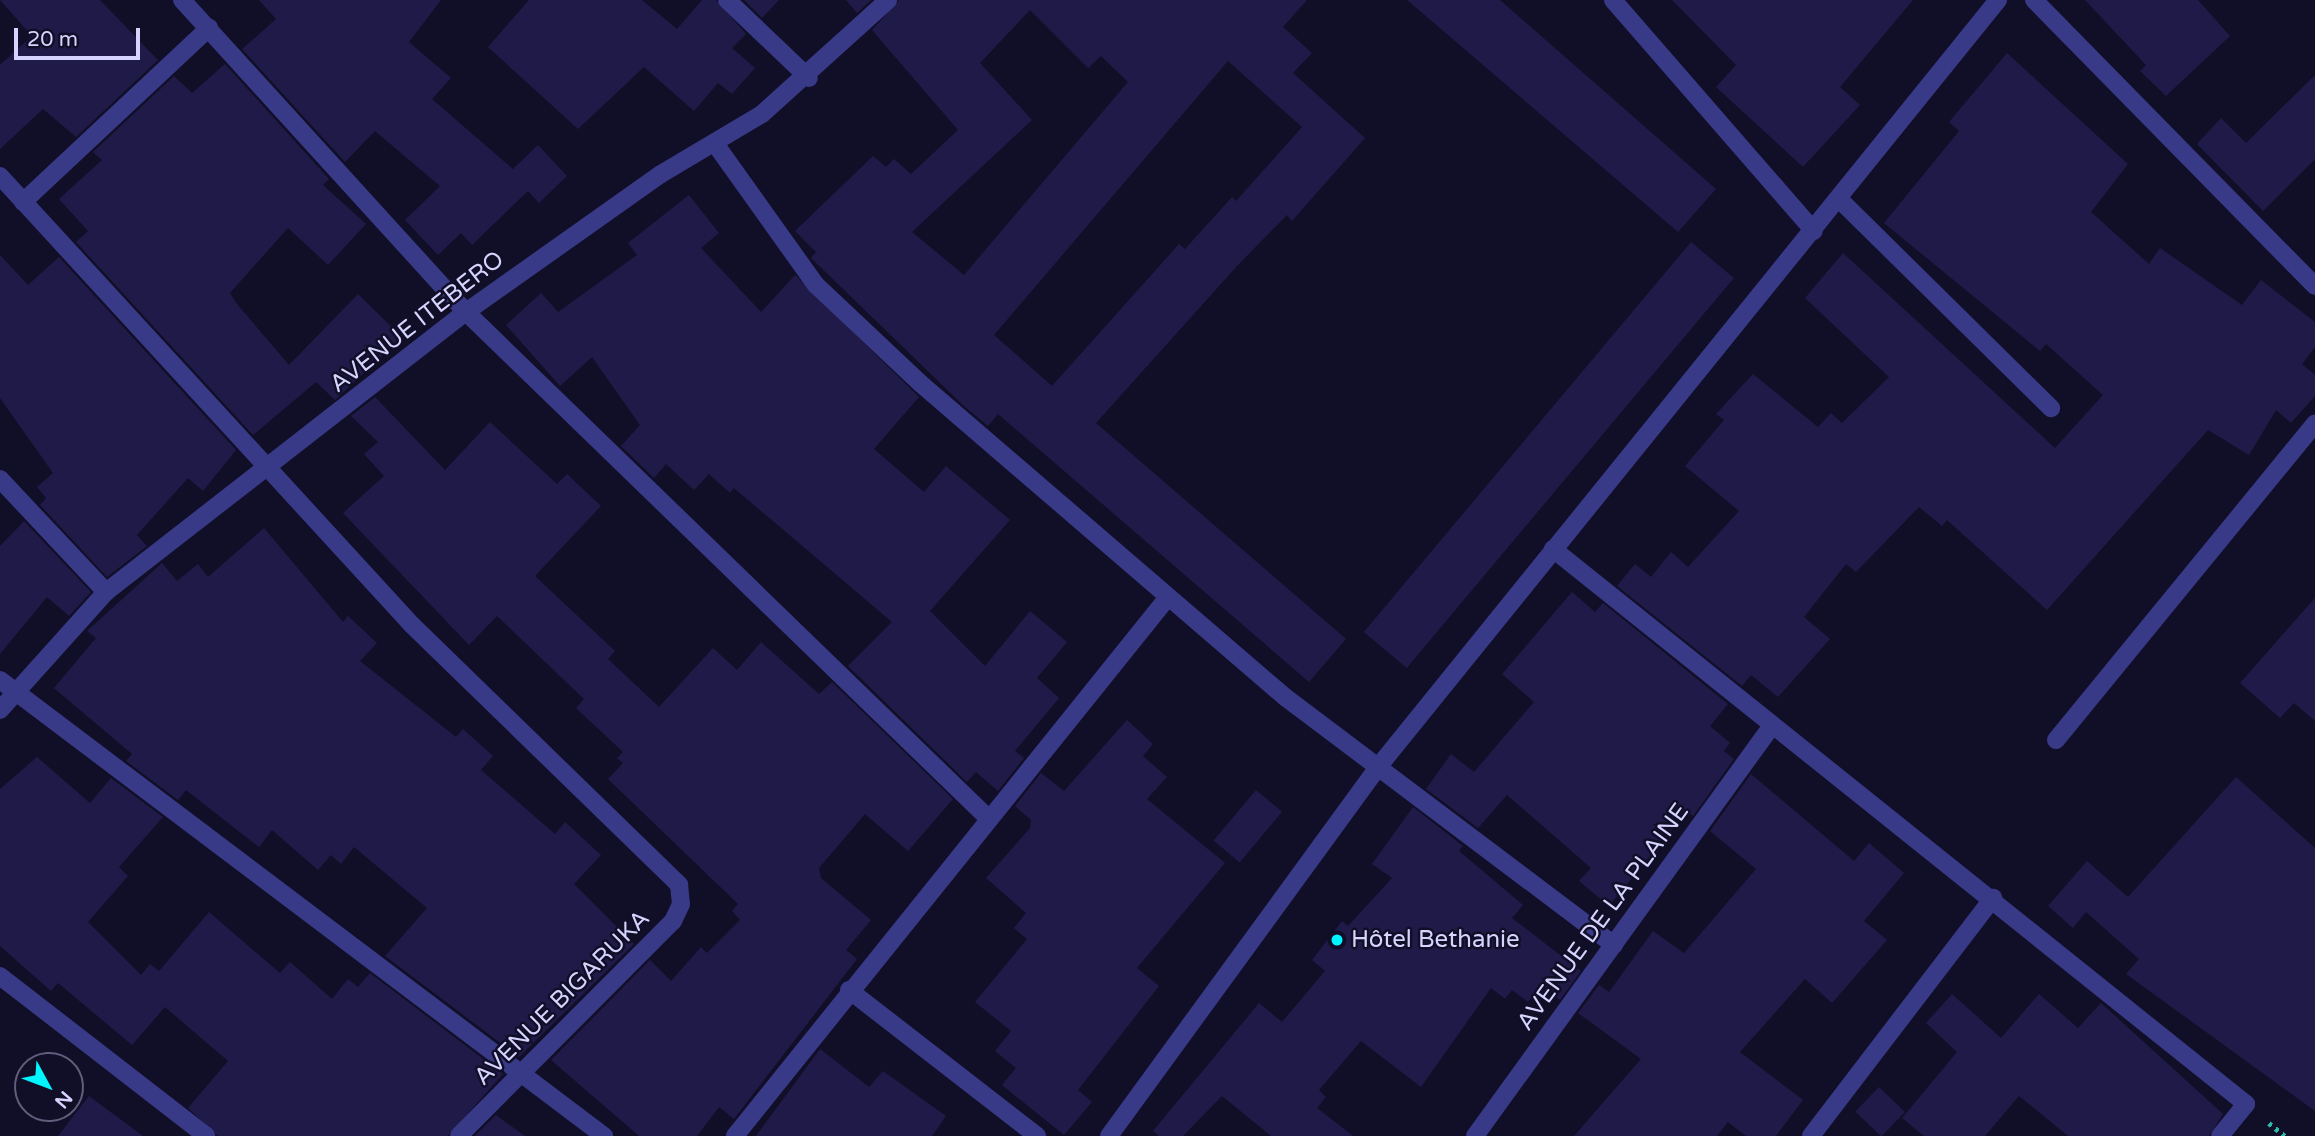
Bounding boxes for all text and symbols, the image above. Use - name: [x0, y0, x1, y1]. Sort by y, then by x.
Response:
- scale bar: [18, 14, 144, 58]
- text: 20 m: [27, 27, 78, 52]
- street label: AVENUE ITEBERO: [324, 245, 510, 399]
- street label: AVENUE DE LA PLAINE: [1511, 798, 1695, 1036]
- street label: AVENUE BIGARUKA: [468, 904, 656, 1092]
- place label: Hôtel Bethanie: [1351, 926, 1520, 954]
- marker: Hôtel Bethanie: [1329, 932, 1345, 948]
- north arrow: [14, 1052, 84, 1122]
- text: N: [50, 1086, 77, 1112]

